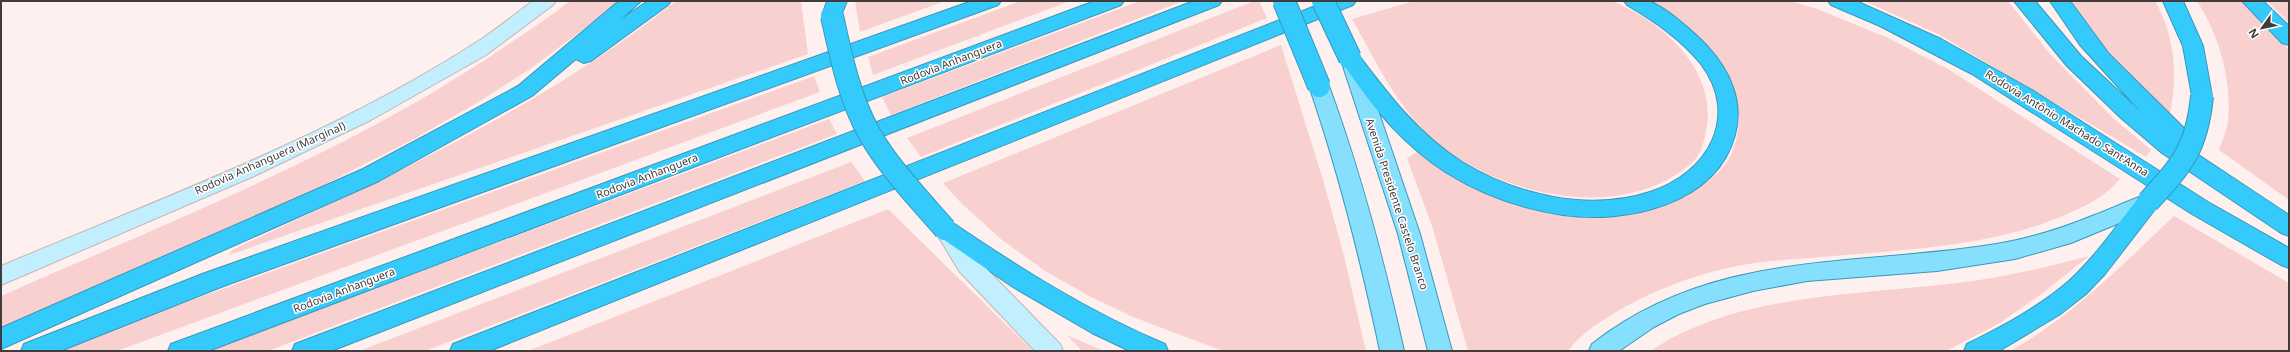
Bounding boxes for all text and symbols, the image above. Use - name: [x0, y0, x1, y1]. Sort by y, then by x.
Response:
- north arrow: [2242, 8, 2282, 48]
- text: N: [2244, 26, 2262, 42]
- street label: Rodovia Anhanguera: [898, 35, 1004, 88]
- street label: Rodovia Antônio Machado Sant'Anna: [1983, 66, 2152, 179]
- street label: Avenida Presidente Castelo Branco: [1363, 116, 1432, 292]
- street label: Rodovia Anhanguera (Marginal): [192, 117, 348, 198]
- street label: Rodovia Anhanguera: [594, 149, 700, 202]
- street label: Rodovia Anhanguera: [291, 263, 397, 316]

